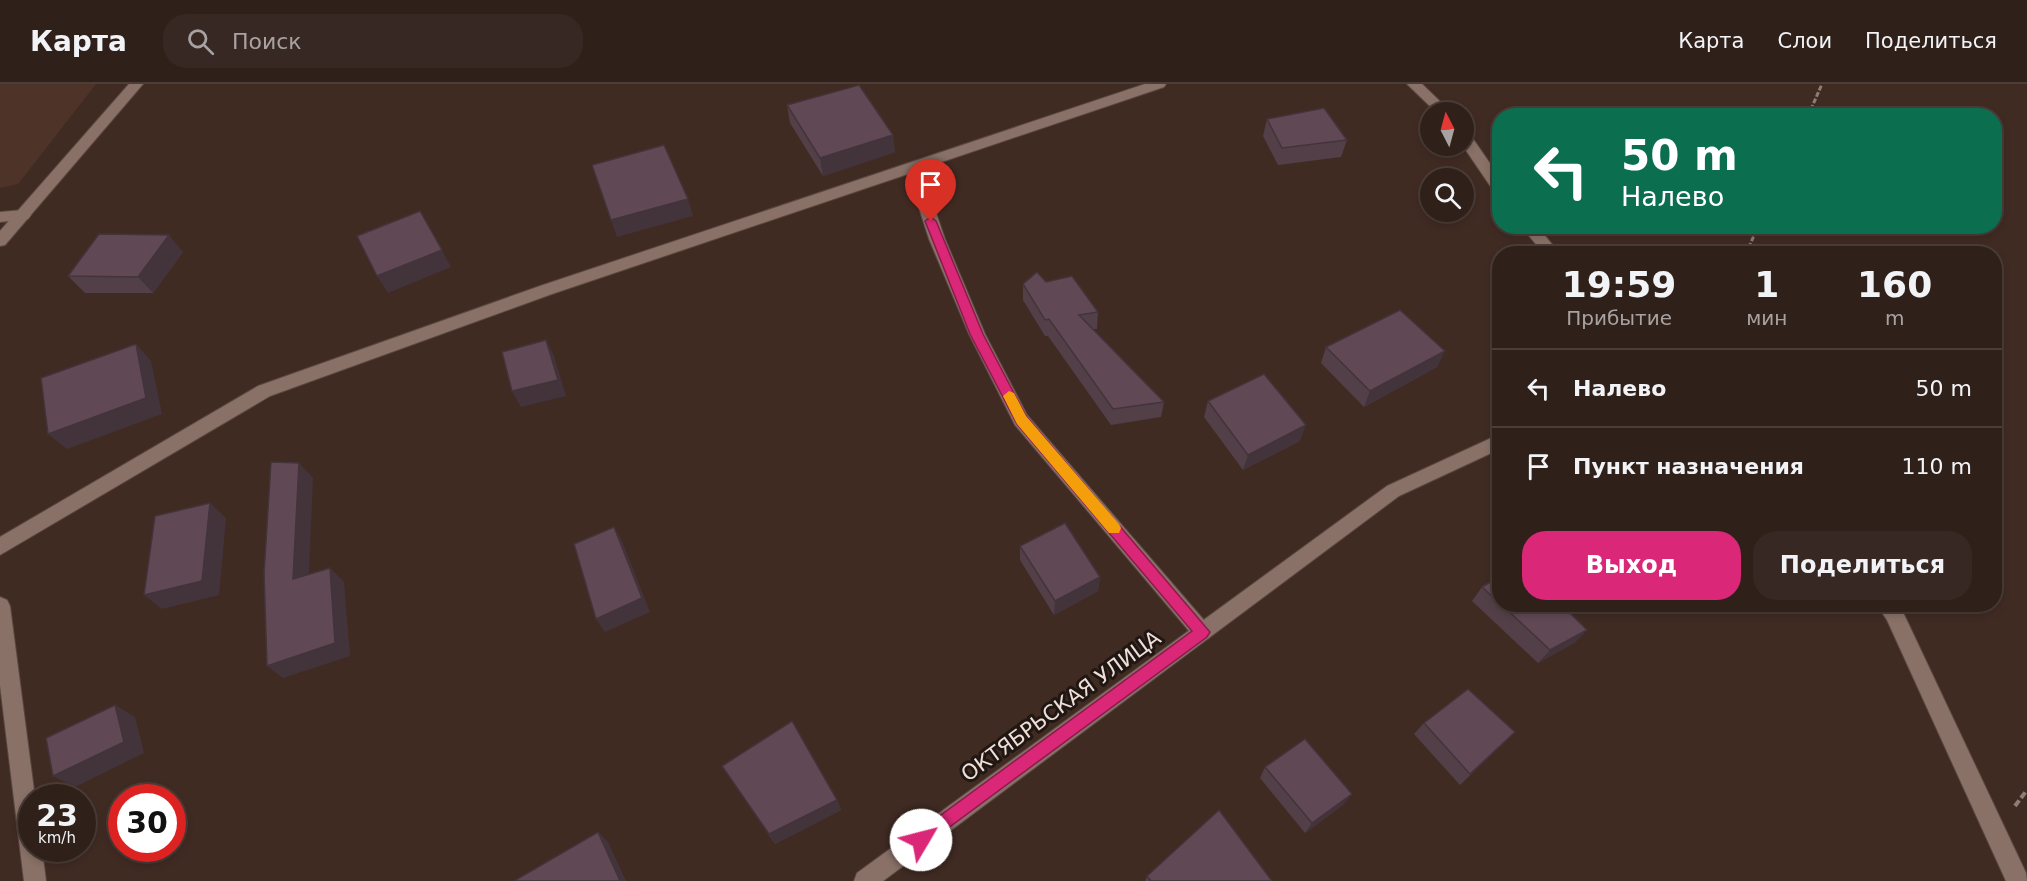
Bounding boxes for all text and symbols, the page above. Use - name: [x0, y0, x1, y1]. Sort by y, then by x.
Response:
- search box: [163, 14, 583, 68]
- text: Карта: [30, 25, 127, 58]
- icon: search: [184, 25, 217, 58]
- text: Поиск: [232, 29, 302, 54]
- text: Карта: [1678, 29, 1744, 53]
- text: Слои: [1777, 29, 1832, 53]
- text: Поделиться: [1865, 29, 1997, 53]
- north arrow: [1420, 102, 1474, 156]
- map controls: [1420, 102, 1474, 222]
- text: 50 m: [1621, 131, 1738, 180]
- icon: left: [1522, 132, 1600, 210]
- pin: [905, 159, 956, 221]
- icon: arrive: [914, 168, 947, 201]
- button: search: [1420, 168, 1474, 222]
- text: Налево: [1621, 181, 1724, 212]
- text: 19:59: [1562, 264, 1676, 305]
- text: 1: [1754, 264, 1779, 305]
- text: 160: [1857, 264, 1932, 305]
- text: Прибытие: [1566, 306, 1672, 330]
- text: мин: [1746, 306, 1787, 330]
- text: m: [1885, 306, 1904, 330]
- icon: left: [1522, 372, 1555, 405]
- text: Налево: [1573, 376, 1666, 401]
- text: 50 m: [1916, 376, 1972, 401]
- icon: arrive: [1522, 450, 1555, 483]
- text: Пункт назначения: [1573, 454, 1804, 479]
- text: 110 m: [1902, 454, 1972, 479]
- button: Выход: [1522, 531, 1741, 600]
- button: Поделиться: [1753, 531, 1972, 600]
- street label: ОКТЯБРЬСКАЯ УЛИЦА: [957, 625, 1166, 786]
- speed limit sign: 30: [108, 784, 186, 862]
- text: 23: [36, 798, 78, 833]
- position arrow: [889, 808, 953, 872]
- text: km/h: [38, 829, 76, 847]

